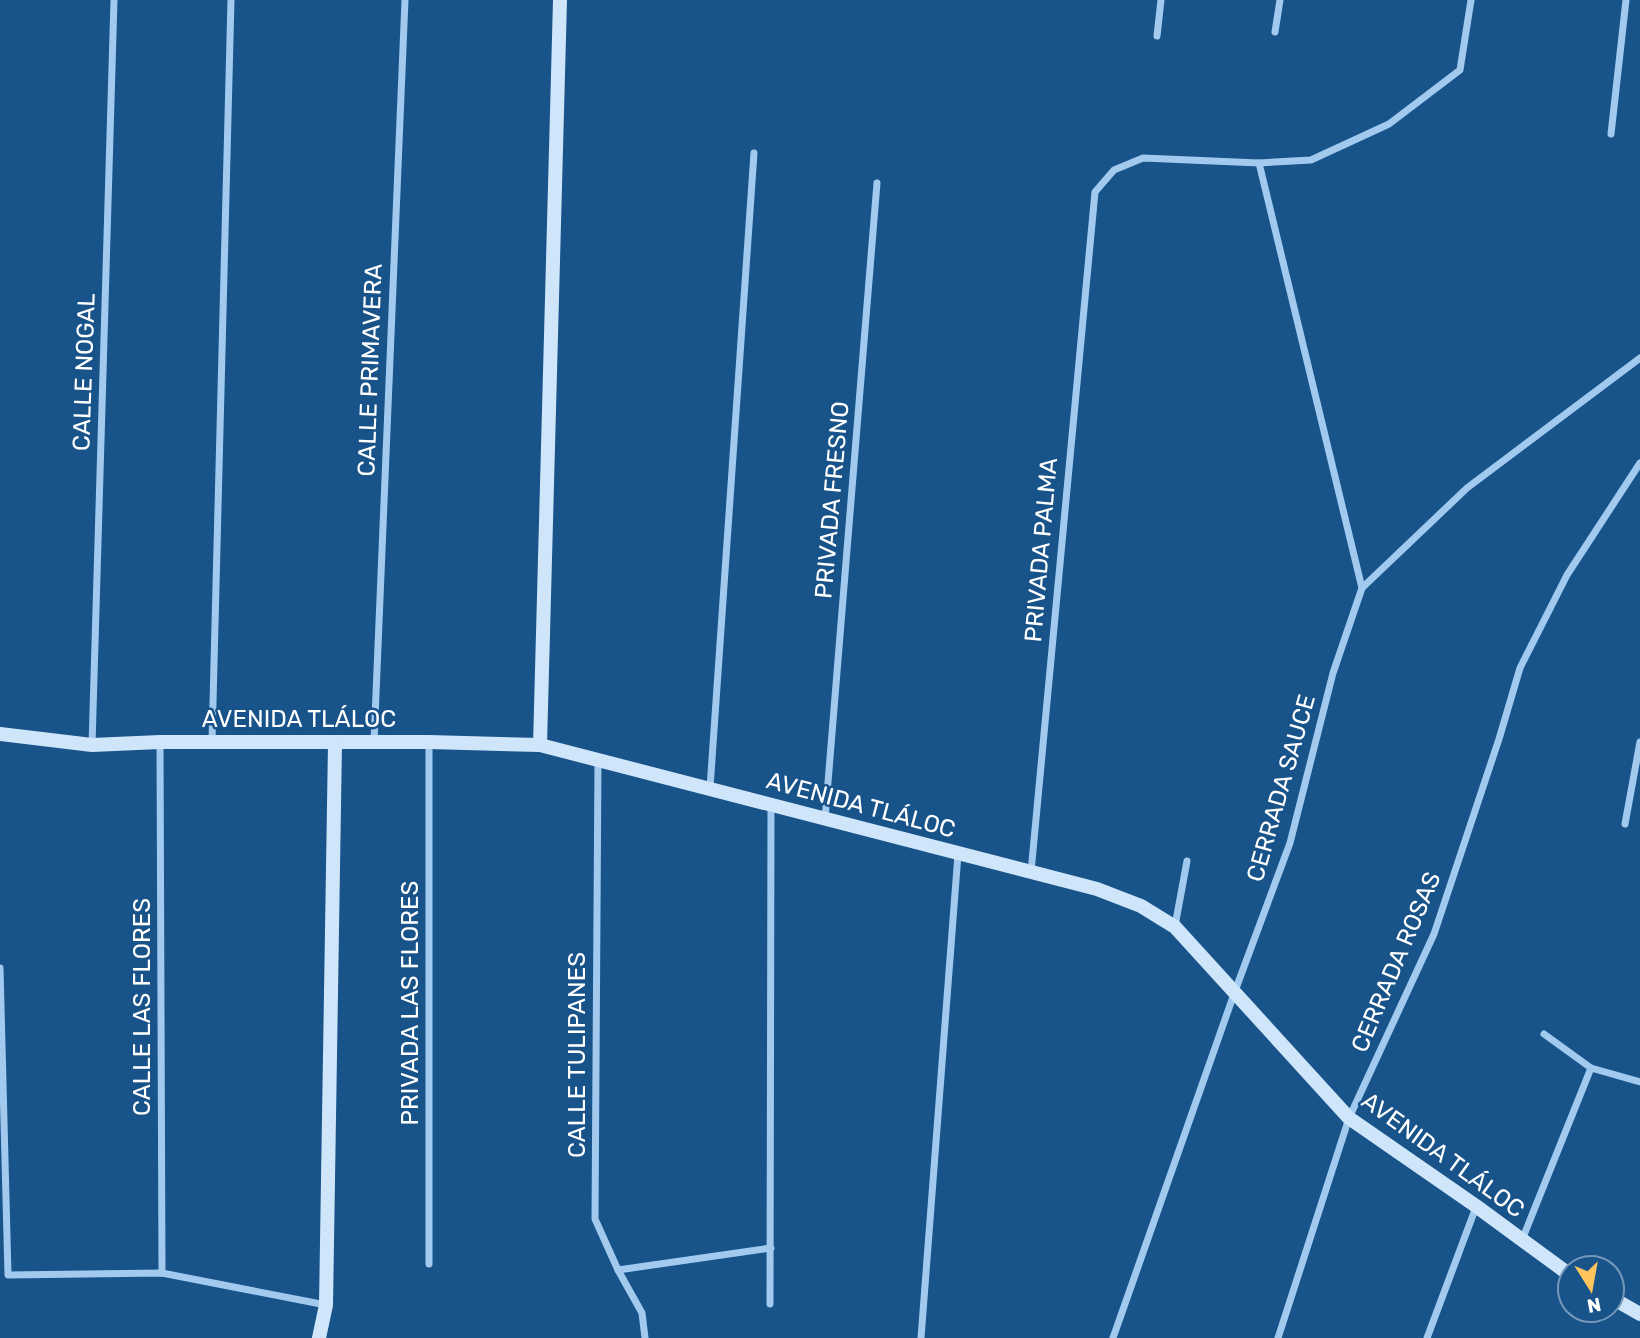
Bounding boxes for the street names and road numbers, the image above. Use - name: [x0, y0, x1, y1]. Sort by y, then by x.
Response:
- street label: CALLE PRIMAVERA: [352, 263, 388, 477]
- street label: CALLE NOGAL: [67, 292, 101, 451]
- street label: PRIVADA FRESNO: [809, 400, 855, 600]
- street label: PRIVADA PALMA: [1019, 457, 1063, 643]
- street label: CERRADA SAUCE: [1241, 691, 1321, 885]
- street label: AVENIDA TLÁLOC: [202, 705, 396, 733]
- street label: AVENIDA TLÁLOC: [764, 766, 958, 844]
- street label: CERRADA ROSAS: [1345, 868, 1447, 1056]
- street label: PRIVADA LAS FLORES: [396, 881, 424, 1125]
- street label: CALLE LAS FLORES: [128, 898, 156, 1116]
- street label: CALLE TULIPANES: [563, 952, 591, 1158]
- street label: AVENIDA TLÁLOC: [1356, 1087, 1530, 1223]

